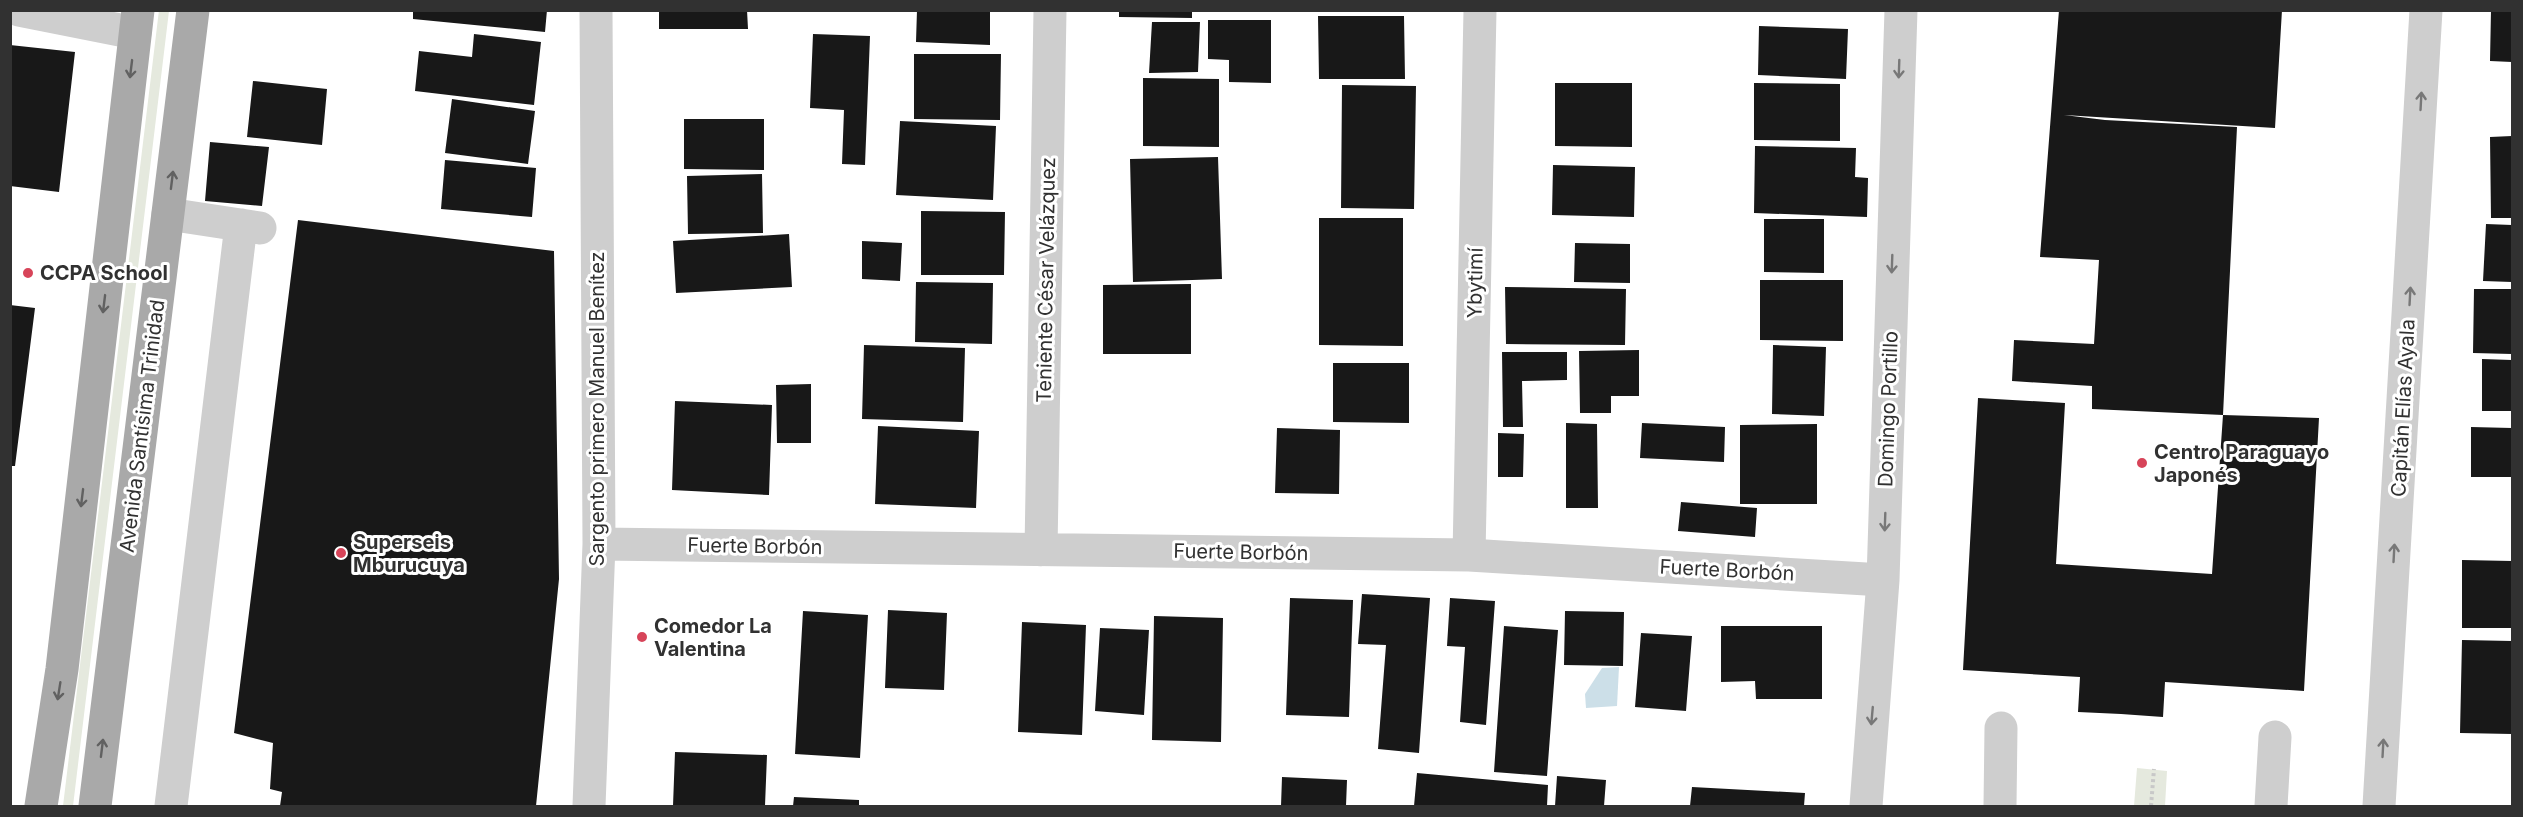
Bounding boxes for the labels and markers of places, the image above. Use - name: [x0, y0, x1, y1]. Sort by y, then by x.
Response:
- place label: CCPA School: [40, 261, 168, 285]
- marker: CCPA School: [21, 266, 35, 280]
- place label: Centro Paraguayo Japonés: [2154, 440, 2329, 487]
- marker: Centro Paraguayo Japonés: [2135, 456, 2149, 470]
- place label: Superseis Mburucuya: [353, 530, 465, 577]
- marker: Superseis Mburucuya: [334, 546, 348, 560]
- place label: Comedor La Valentina: [654, 614, 772, 661]
- marker: Comedor La Valentina: [635, 630, 649, 644]

